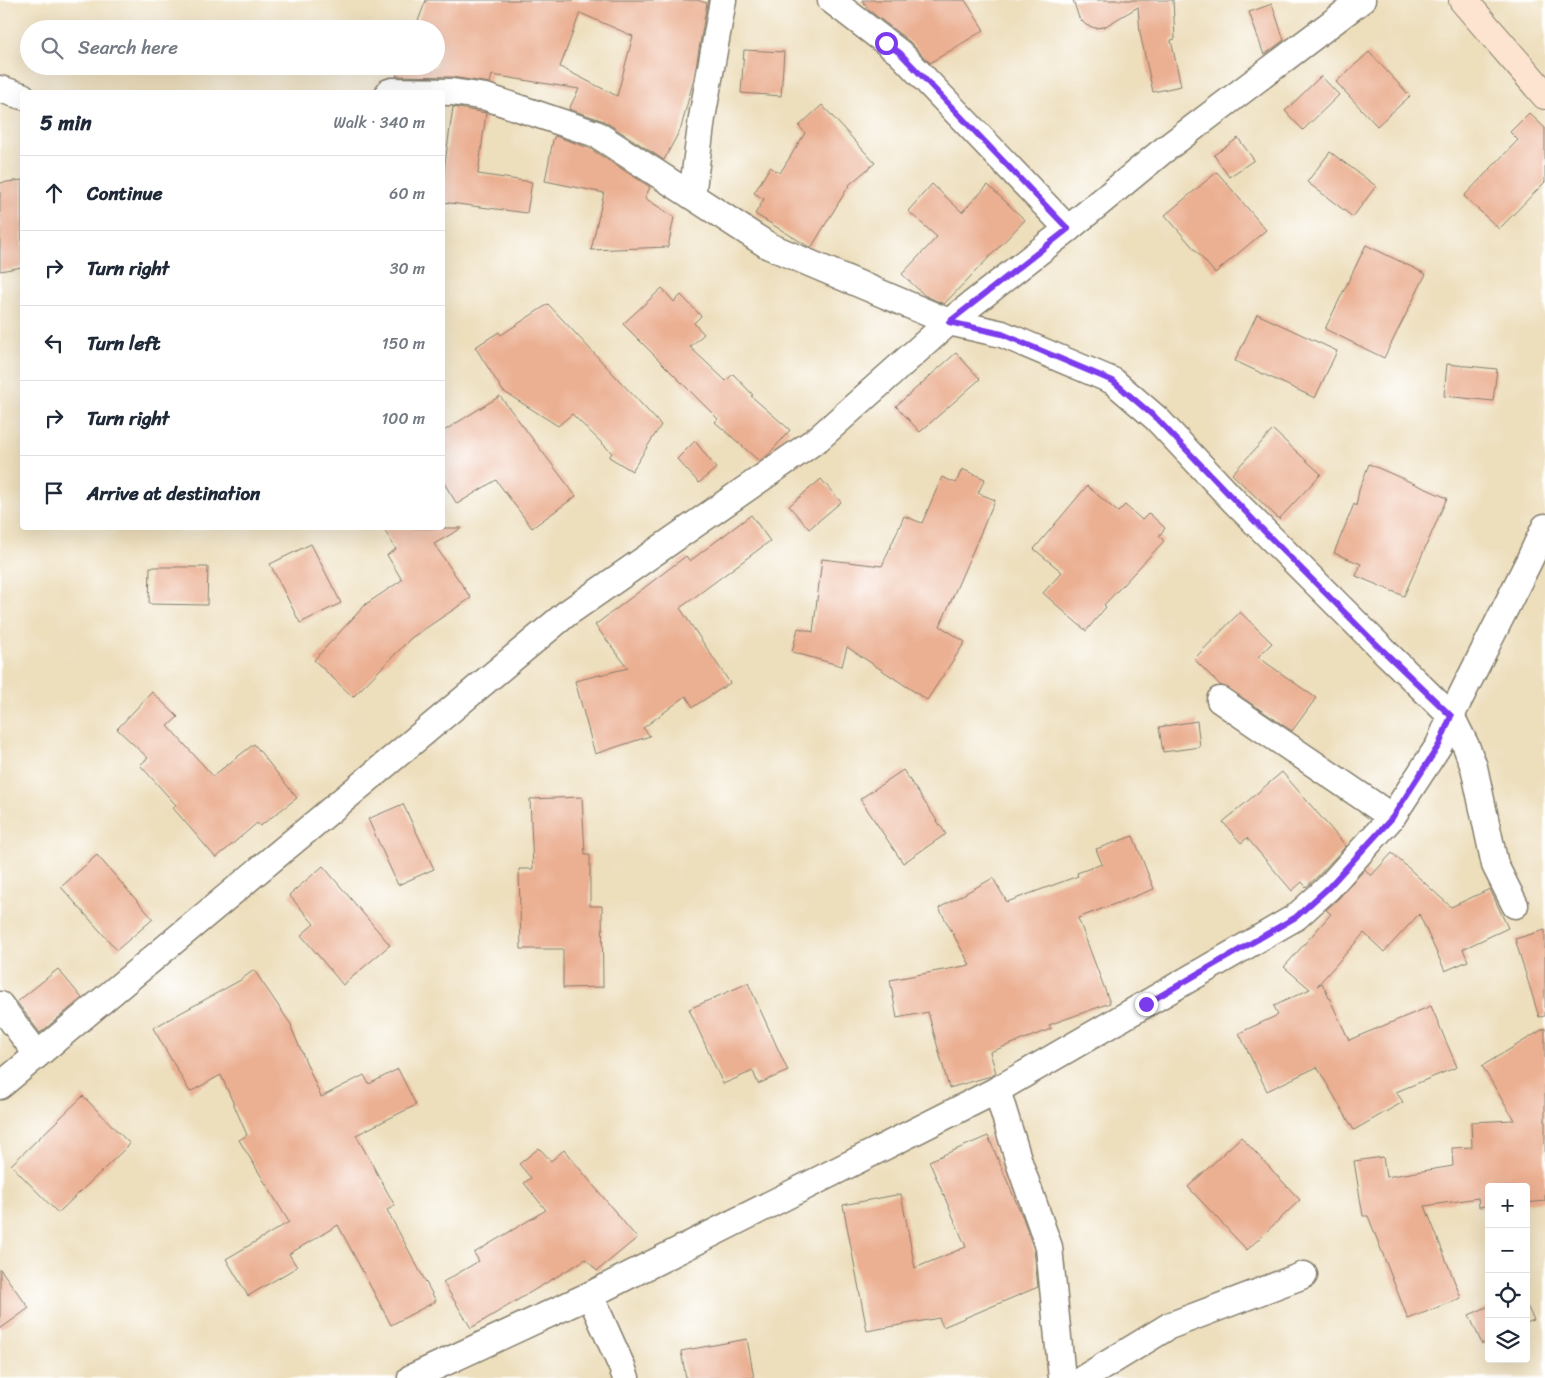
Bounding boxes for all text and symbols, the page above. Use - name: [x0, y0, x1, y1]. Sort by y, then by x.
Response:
- search box: [20, 20, 445, 75]
- text: Search here: [78, 31, 178, 64]
- route start: [875, 32, 898, 55]
- icon: search: [38, 34, 66, 62]
- text: 5 min: [40, 104, 92, 142]
- text: Walk · 340 m: [334, 108, 425, 137]
- text: Continue: [87, 177, 163, 210]
- icon: ahead: [40, 179, 68, 207]
- text: 60 m: [389, 179, 425, 208]
- text: Turn right: [87, 252, 169, 285]
- icon: right: [40, 254, 68, 282]
- text: 30 m: [390, 254, 425, 283]
- text: Turn left: [87, 327, 160, 360]
- icon: left: [40, 329, 68, 357]
- text: 150 m: [382, 329, 425, 358]
- text: Turn right: [87, 402, 169, 435]
- icon: right: [40, 404, 68, 432]
- text: 100 m: [381, 404, 425, 433]
- text: Arrive at destination: [87, 477, 260, 510]
- icon: arrive: [40, 479, 68, 507]
- route end: [1135, 993, 1158, 1016]
- map controls: [1485, 1183, 1530, 1363]
- button: +: [1485, 1183, 1530, 1228]
- button: −: [1485, 1228, 1530, 1273]
- button: locate: [1485, 1273, 1530, 1318]
- button: layers: [1485, 1318, 1530, 1363]

